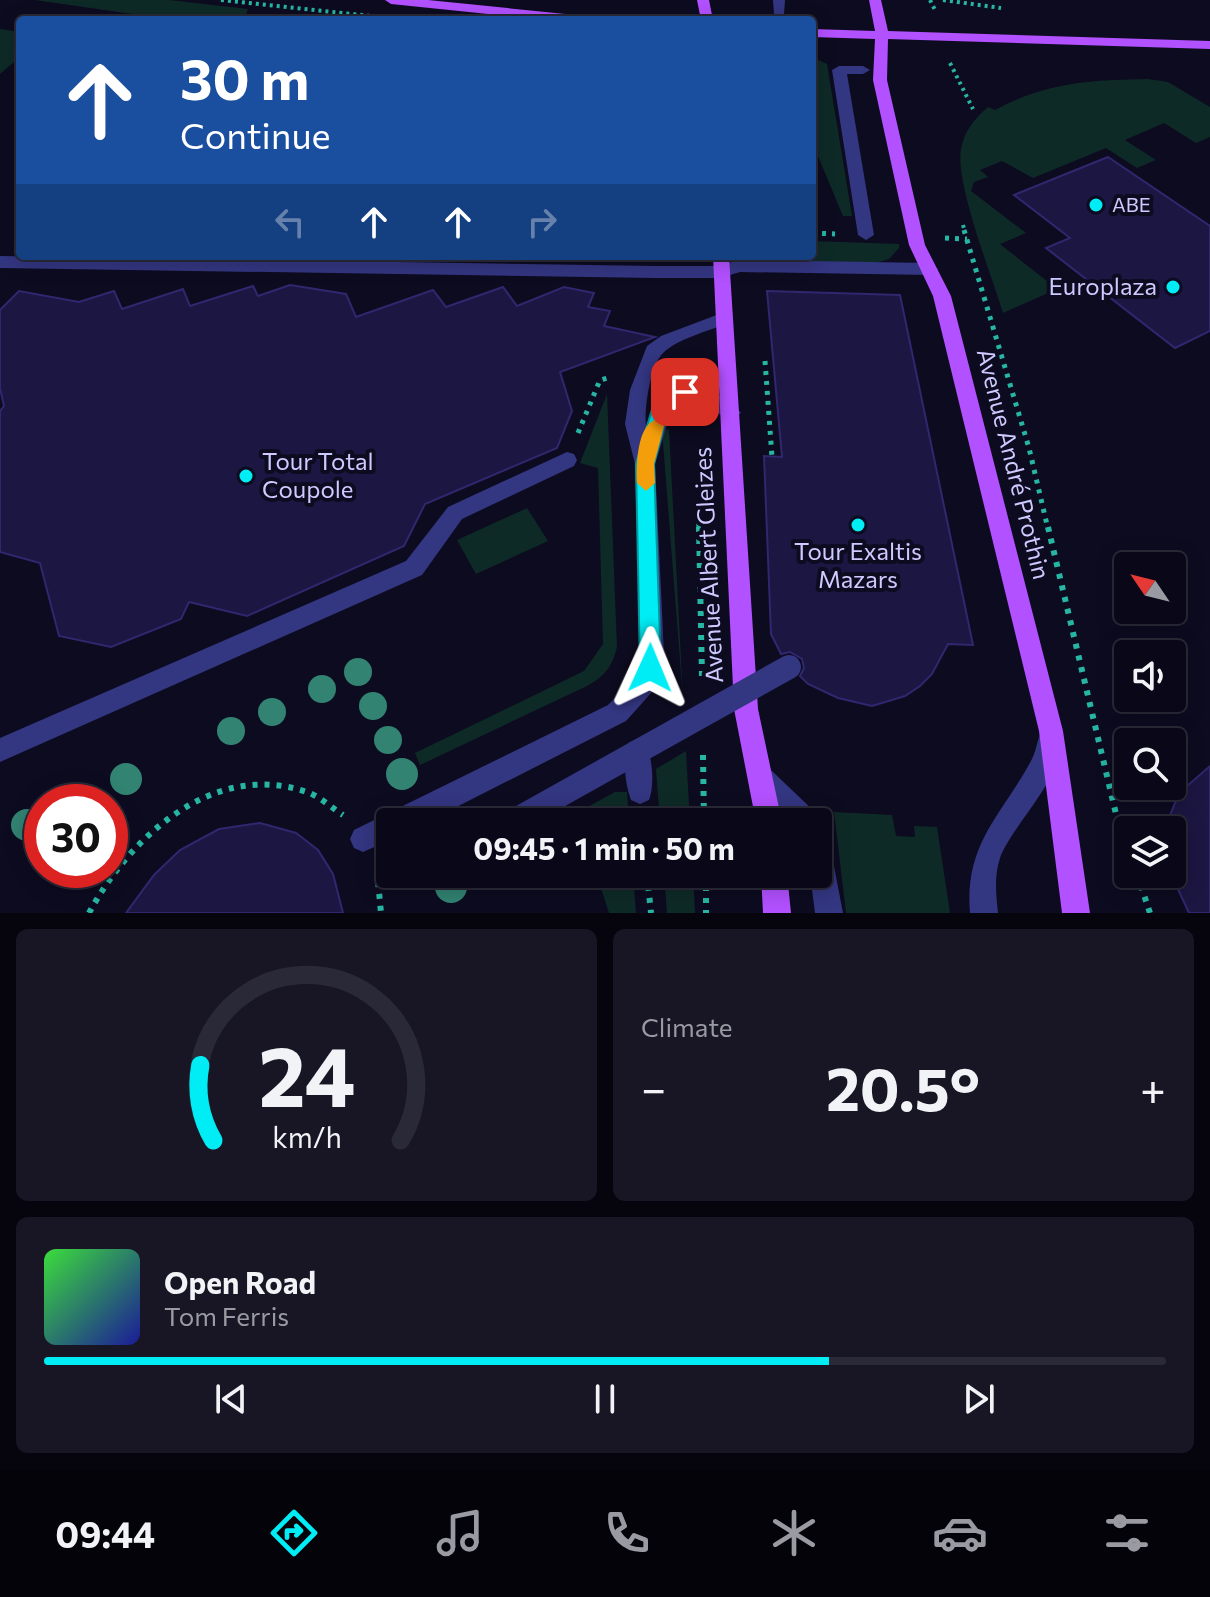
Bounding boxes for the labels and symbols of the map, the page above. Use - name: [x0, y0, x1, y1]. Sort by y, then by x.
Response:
- place label: ABE: [1112, 192, 1151, 216]
- marker: ABE: [1087, 196, 1105, 214]
- place label: Europlaza: [1049, 271, 1157, 300]
- marker: Europlaza: [1164, 278, 1182, 296]
- street label: Avenue André Prothin: [972, 345, 1057, 582]
- pin: [651, 358, 719, 426]
- place label: Tour Total Coupole: [262, 446, 374, 503]
- street label: Avenue Albert Gleizes: [687, 446, 728, 684]
- marker: Tour Total Coupole: [237, 467, 255, 485]
- marker: Tour Exaltis Mazars: [849, 516, 867, 534]
- place label: Tour Exaltis Mazars: [794, 536, 922, 593]
- north arrow: [1114, 552, 1186, 624]
- position arrow: [608, 626, 692, 710]
- speed limit sign: 30: [24, 784, 128, 888]

